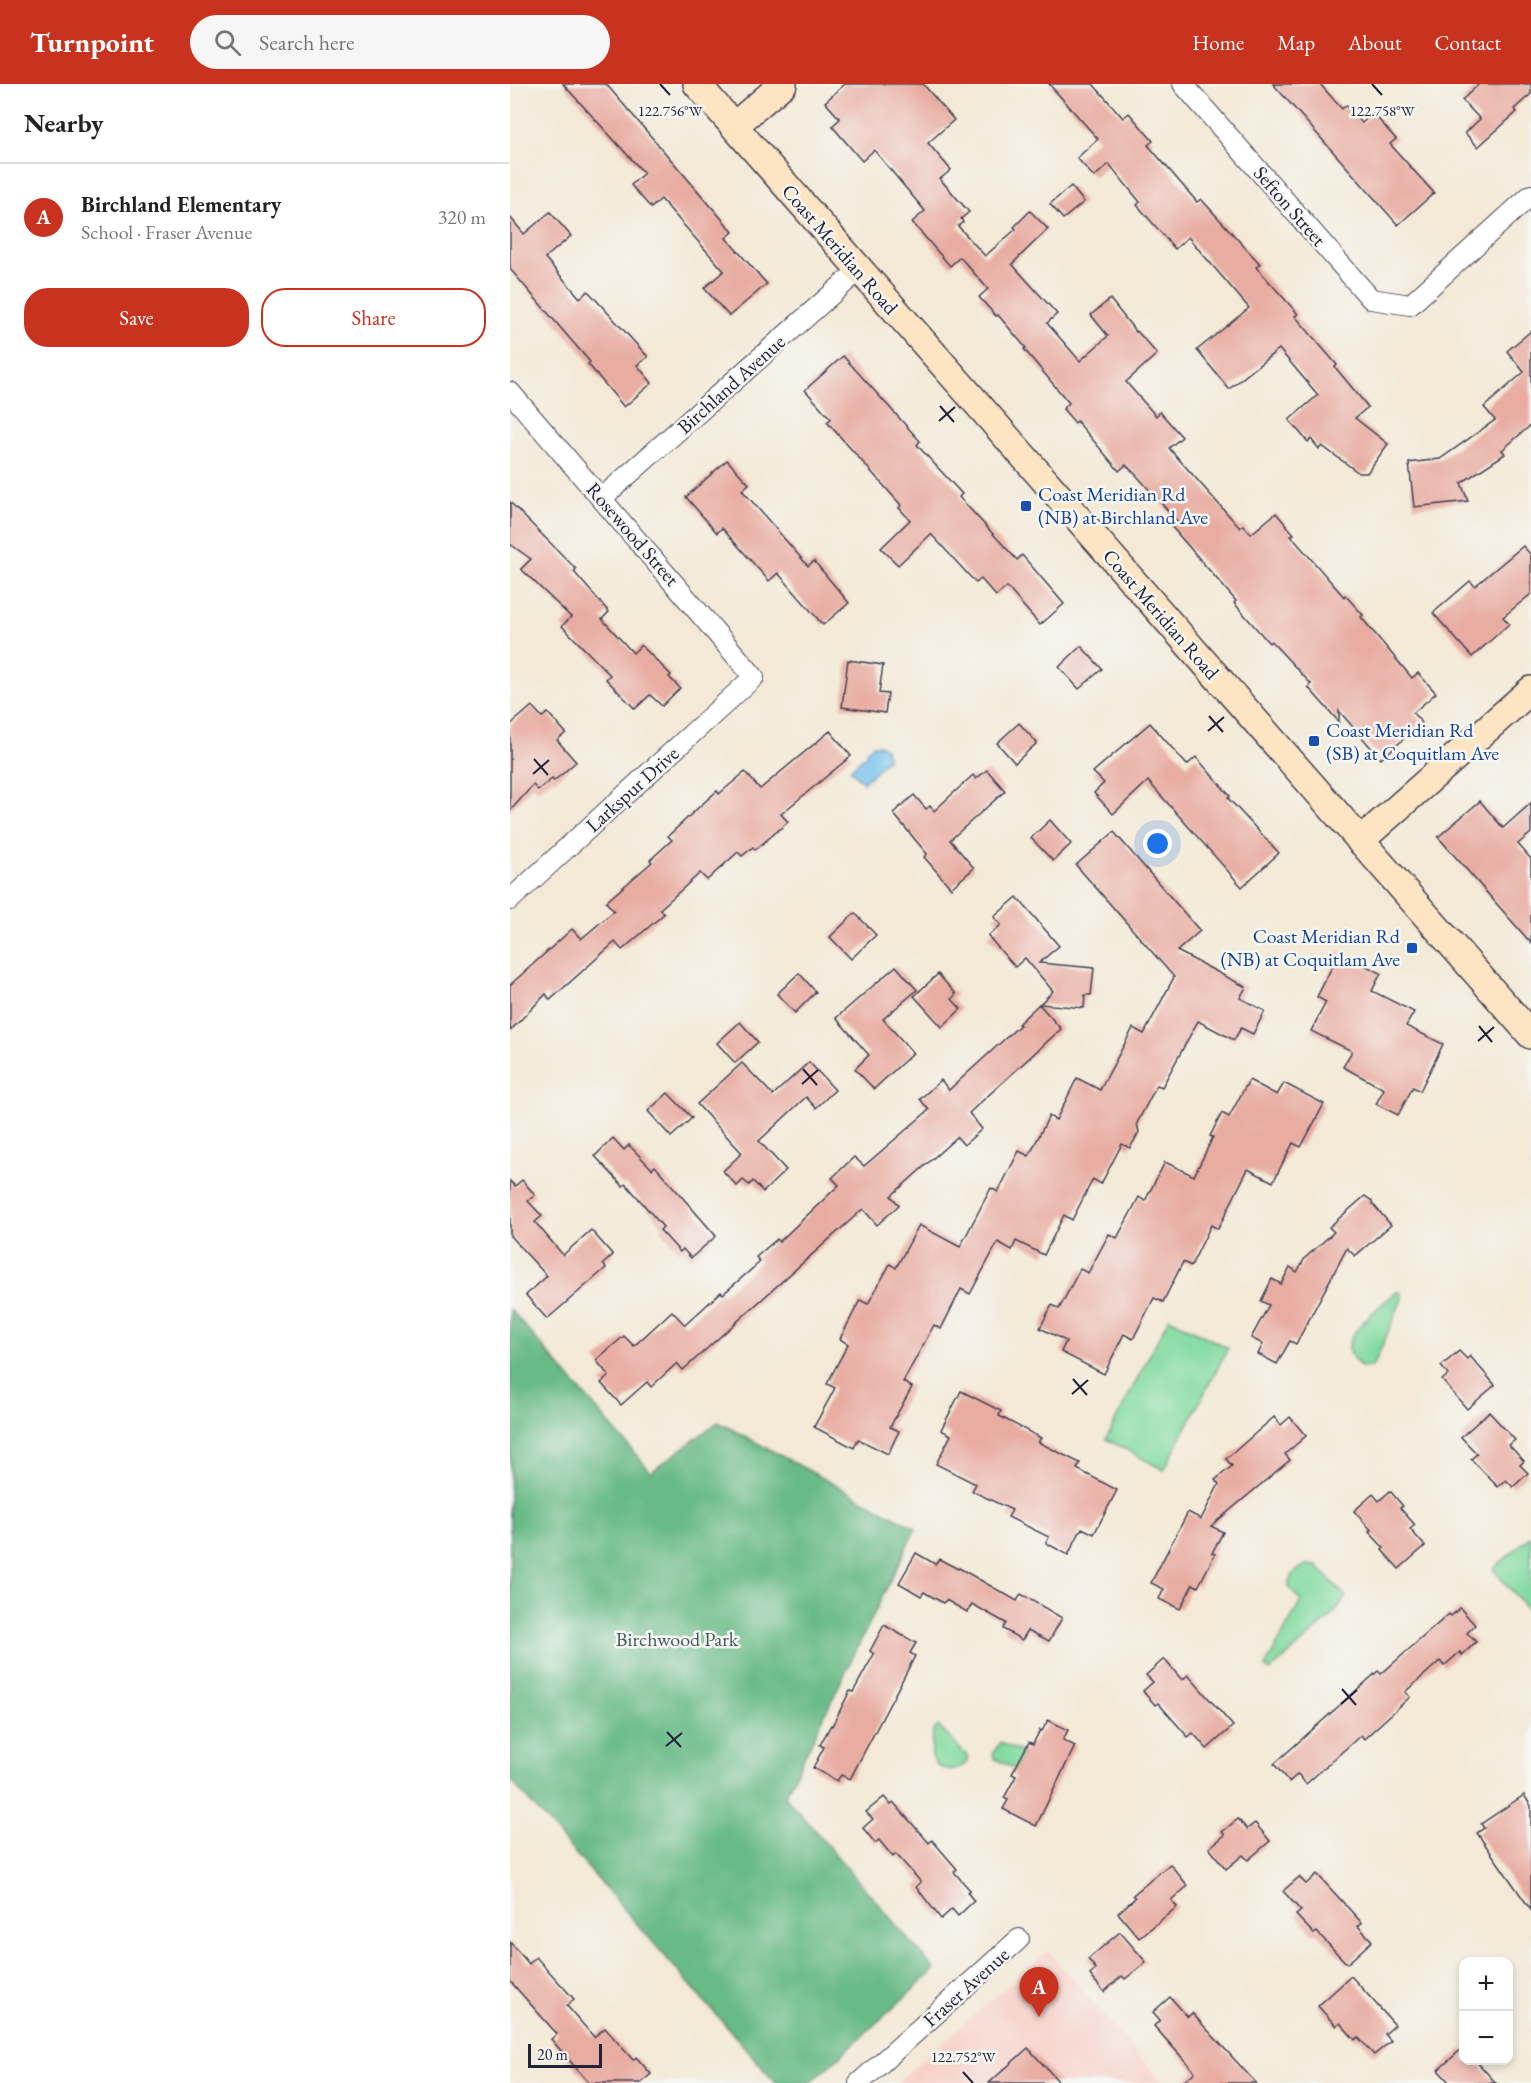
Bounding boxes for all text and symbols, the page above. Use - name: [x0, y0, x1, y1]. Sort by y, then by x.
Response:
- search box: [190, 15, 610, 69]
- text: Turnpoint: [30, 24, 154, 60]
- icon: search: [211, 26, 244, 59]
- text: Search here: [259, 28, 355, 57]
- text: Home: [1192, 29, 1244, 56]
- text: Map: [1277, 29, 1315, 56]
- text: About: [1348, 29, 1401, 56]
- text: Contact: [1434, 29, 1501, 56]
- text: 122.756°W: [638, 101, 703, 120]
- text: 122.758°W: [1350, 101, 1415, 120]
- text: Nearby: [24, 106, 104, 140]
- street label: Sefton Street: [1248, 160, 1332, 252]
- street label: Coast Meridian Road: [776, 178, 904, 320]
- text: Birchland Elementary: [81, 190, 281, 219]
- text: A: [36, 204, 51, 230]
- text: 320 m: [438, 204, 486, 230]
- text: School · Fraser Avenue: [81, 219, 252, 245]
- button: Save: [24, 288, 249, 347]
- button: Share: [261, 288, 486, 347]
- street label: Birchland Avenue: [672, 328, 791, 439]
- street label: Rosewood Street: [581, 477, 686, 592]
- place label: Coast Meridian Rd (NB) at Birchland Ave: [1038, 481, 1208, 530]
- marker: Coast Meridian Rd (NB) at Birchland Ave: [1019, 499, 1033, 513]
- street label: Coast Meridian Road: [1097, 543, 1225, 685]
- place label: Coast Meridian Rd (SB) at Coquitlam Ave: [1326, 717, 1499, 766]
- marker: Coast Meridian Rd (SB) at Coquitlam Ave: [1307, 734, 1321, 748]
- street label: Larkspur Drive: [580, 740, 684, 838]
- your location: [1143, 829, 1172, 858]
- place label: Coast Meridian Rd (NB) at Coquitlam Ave: [1220, 923, 1401, 972]
- marker: Coast Meridian Rd (NB) at Coquitlam Ave: [1405, 941, 1419, 955]
- park label: Birchwood Park: [616, 1626, 739, 1652]
- street label: Fraser Avenue: [917, 1941, 1015, 2033]
- map controls: [1459, 1957, 1513, 2065]
- button: +: [1459, 1957, 1513, 2011]
- pin: A: [1020, 1968, 1058, 2017]
- button: −: [1459, 2011, 1513, 2065]
- scale bar: [528, 2041, 602, 2068]
- text: 20 m: [537, 2044, 568, 2065]
- text: 122.752°W: [931, 2047, 996, 2066]

